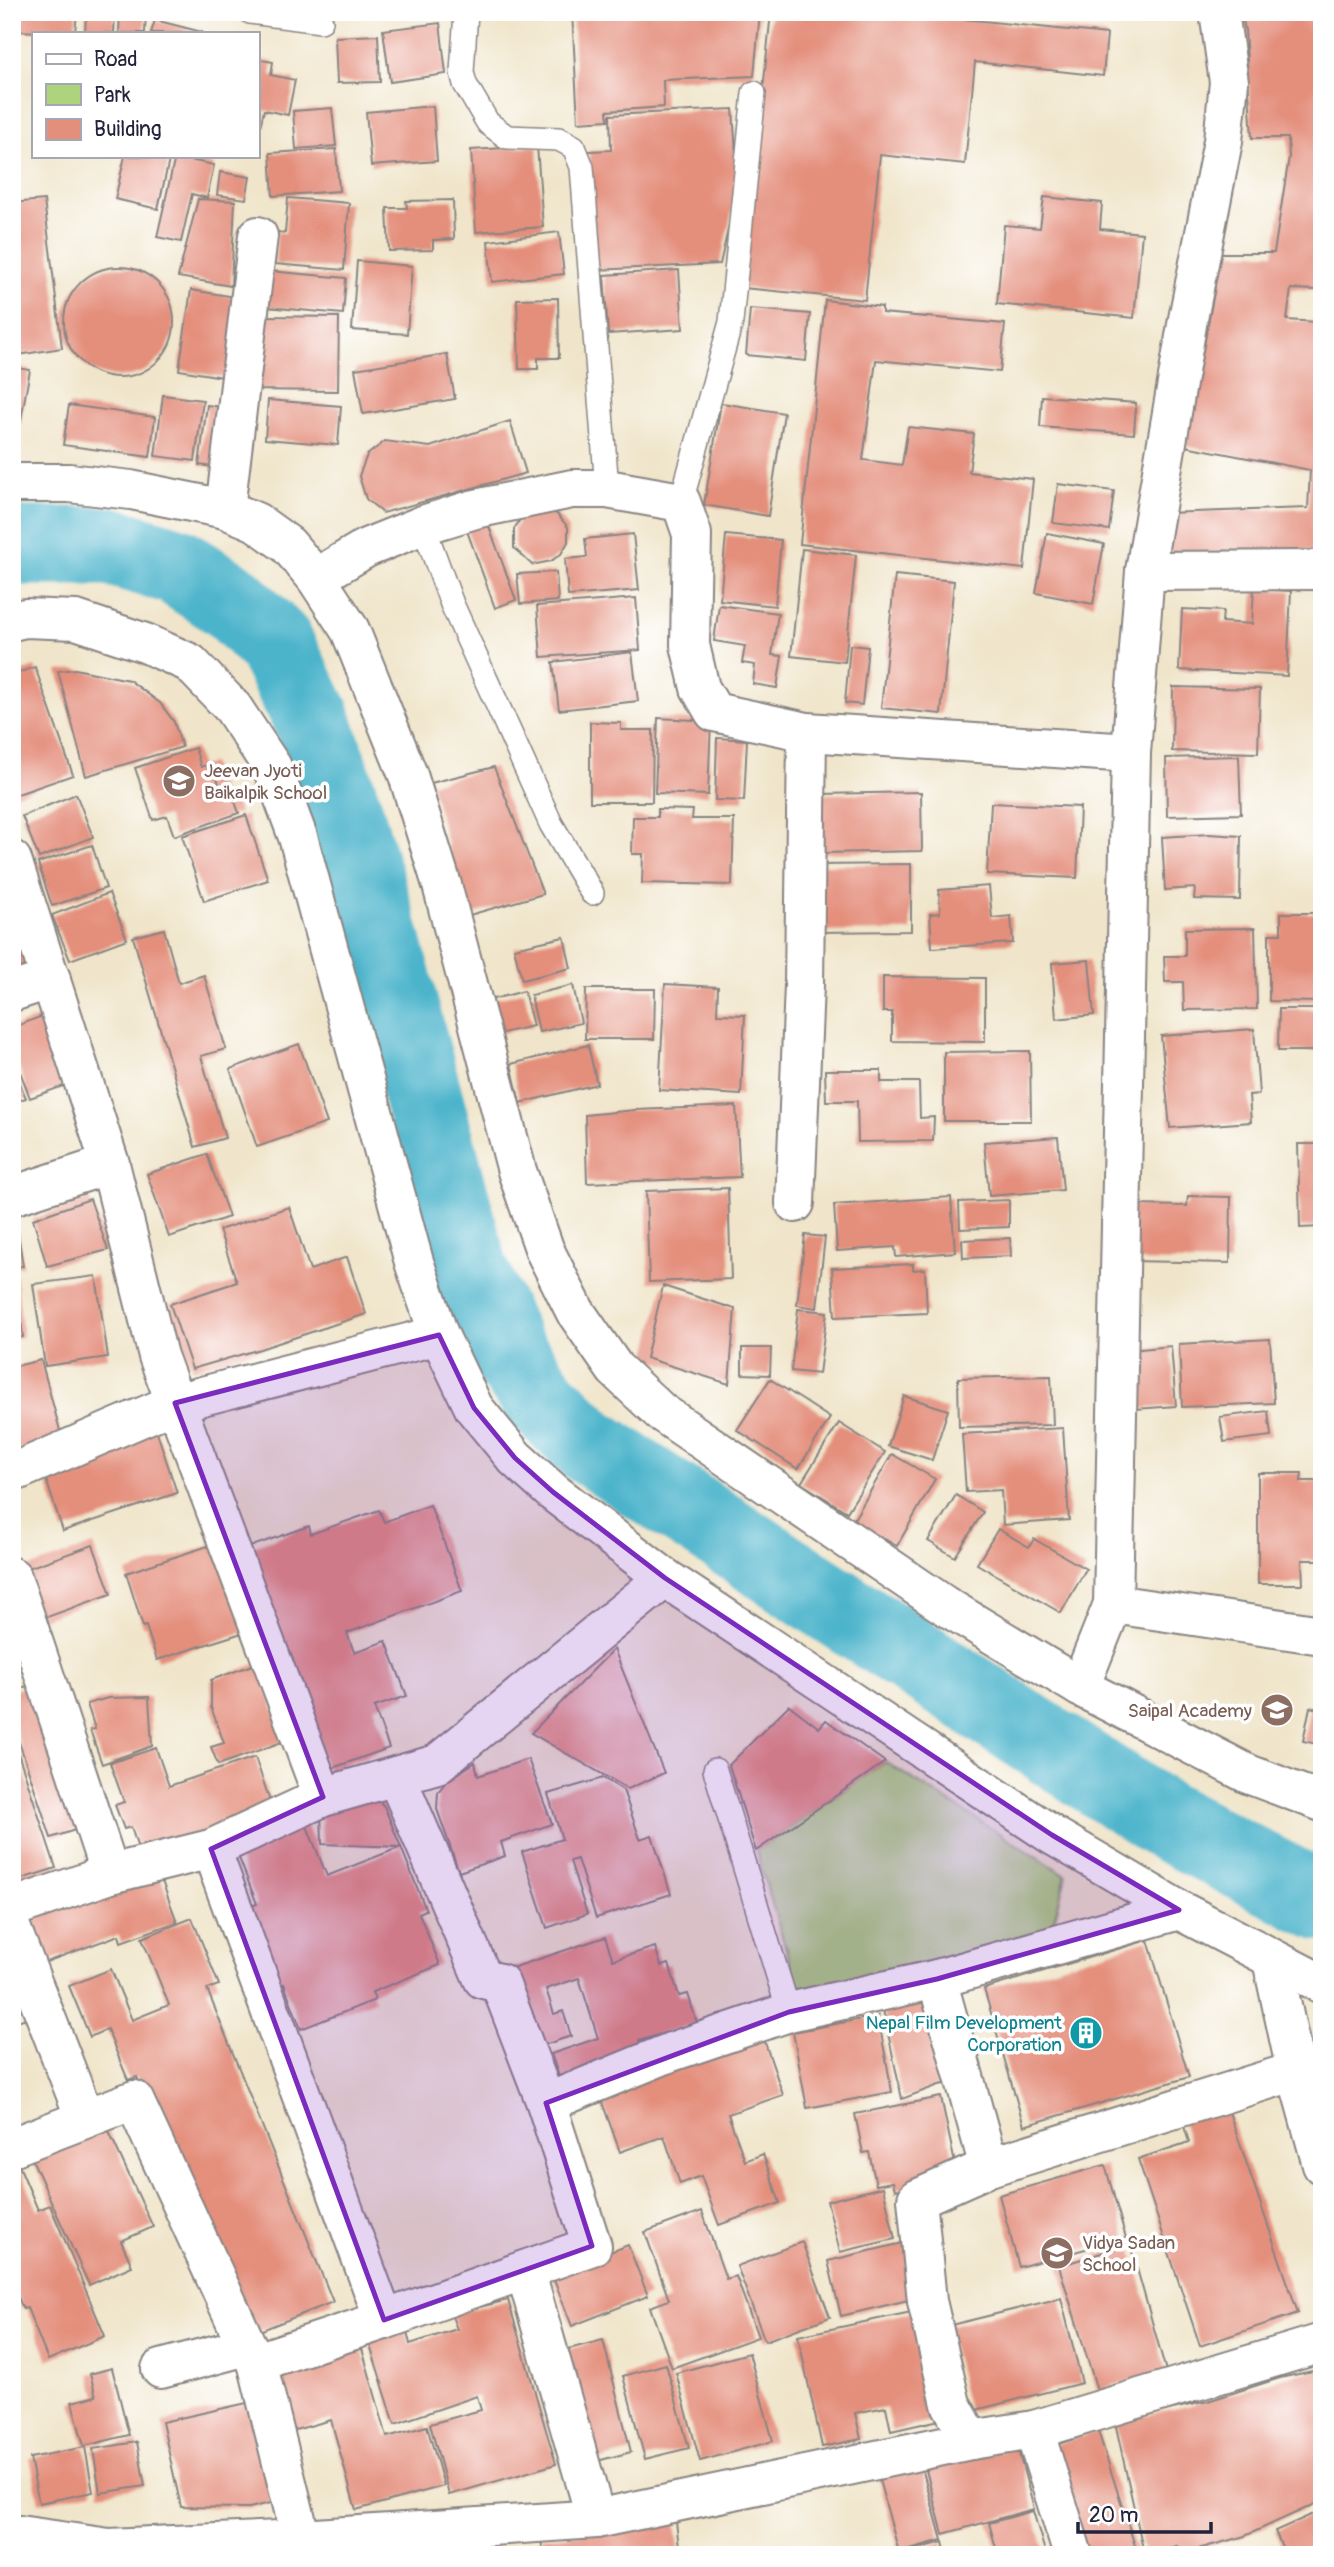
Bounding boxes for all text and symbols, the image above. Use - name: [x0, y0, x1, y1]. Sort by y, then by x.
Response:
- legend: [32, 32, 259, 158]
- text: Road: [94, 46, 138, 73]
- text: Park: [94, 82, 131, 109]
- text: Building: [94, 116, 161, 143]
- place label: Jeevan Jyoti Baikalpik School: [204, 759, 327, 805]
- school or university icon: Jeevan Jyoti Baikalpik School: [160, 762, 198, 800]
- school or university icon: Saipal Academy: [1258, 1691, 1296, 1729]
- place label: Saipal Academy: [1128, 1699, 1252, 1723]
- place label: Nepal Film Development Corporation: [866, 2011, 1062, 2057]
- building icon: Nepal Film Development Corporation: [1067, 2014, 1105, 2052]
- place label: Vidya Sadan School: [1082, 2231, 1175, 2277]
- school or university icon: Vidya Sadan School: [1038, 2234, 1076, 2272]
- scale bar: [1078, 2490, 1212, 2534]
- text: 20 m: [1089, 2502, 1138, 2529]

